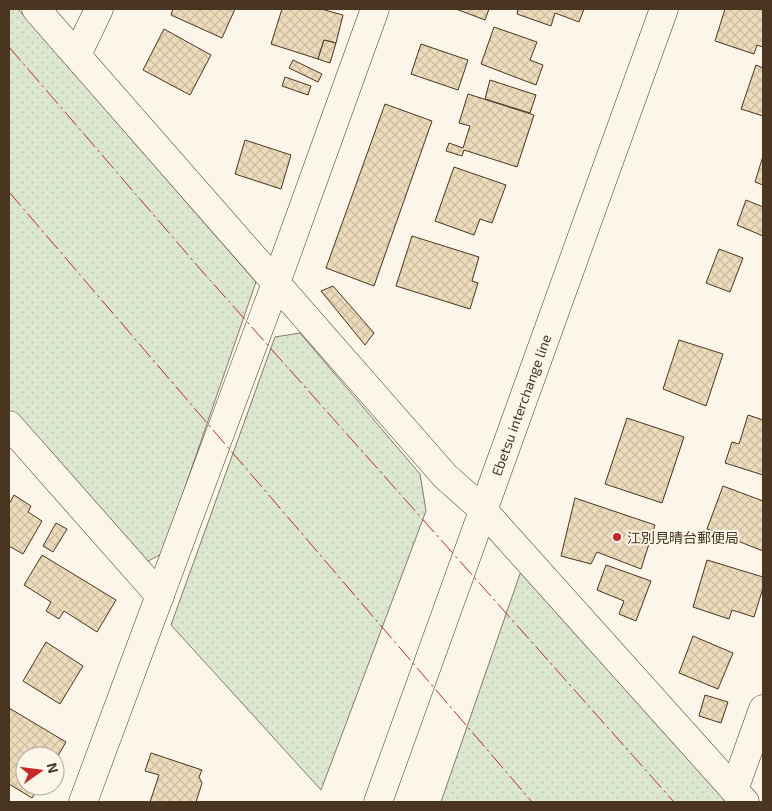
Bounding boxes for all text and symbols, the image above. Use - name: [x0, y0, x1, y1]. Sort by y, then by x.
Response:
- street label: Ebetsu interchange line: [487, 332, 555, 478]
- place label: 江別見晴台郵便局: [627, 529, 739, 546]
- marker: 江別見晴台郵便局: [611, 531, 623, 543]
- north arrow: [15, 746, 65, 796]
- text: N: [44, 761, 63, 775]

